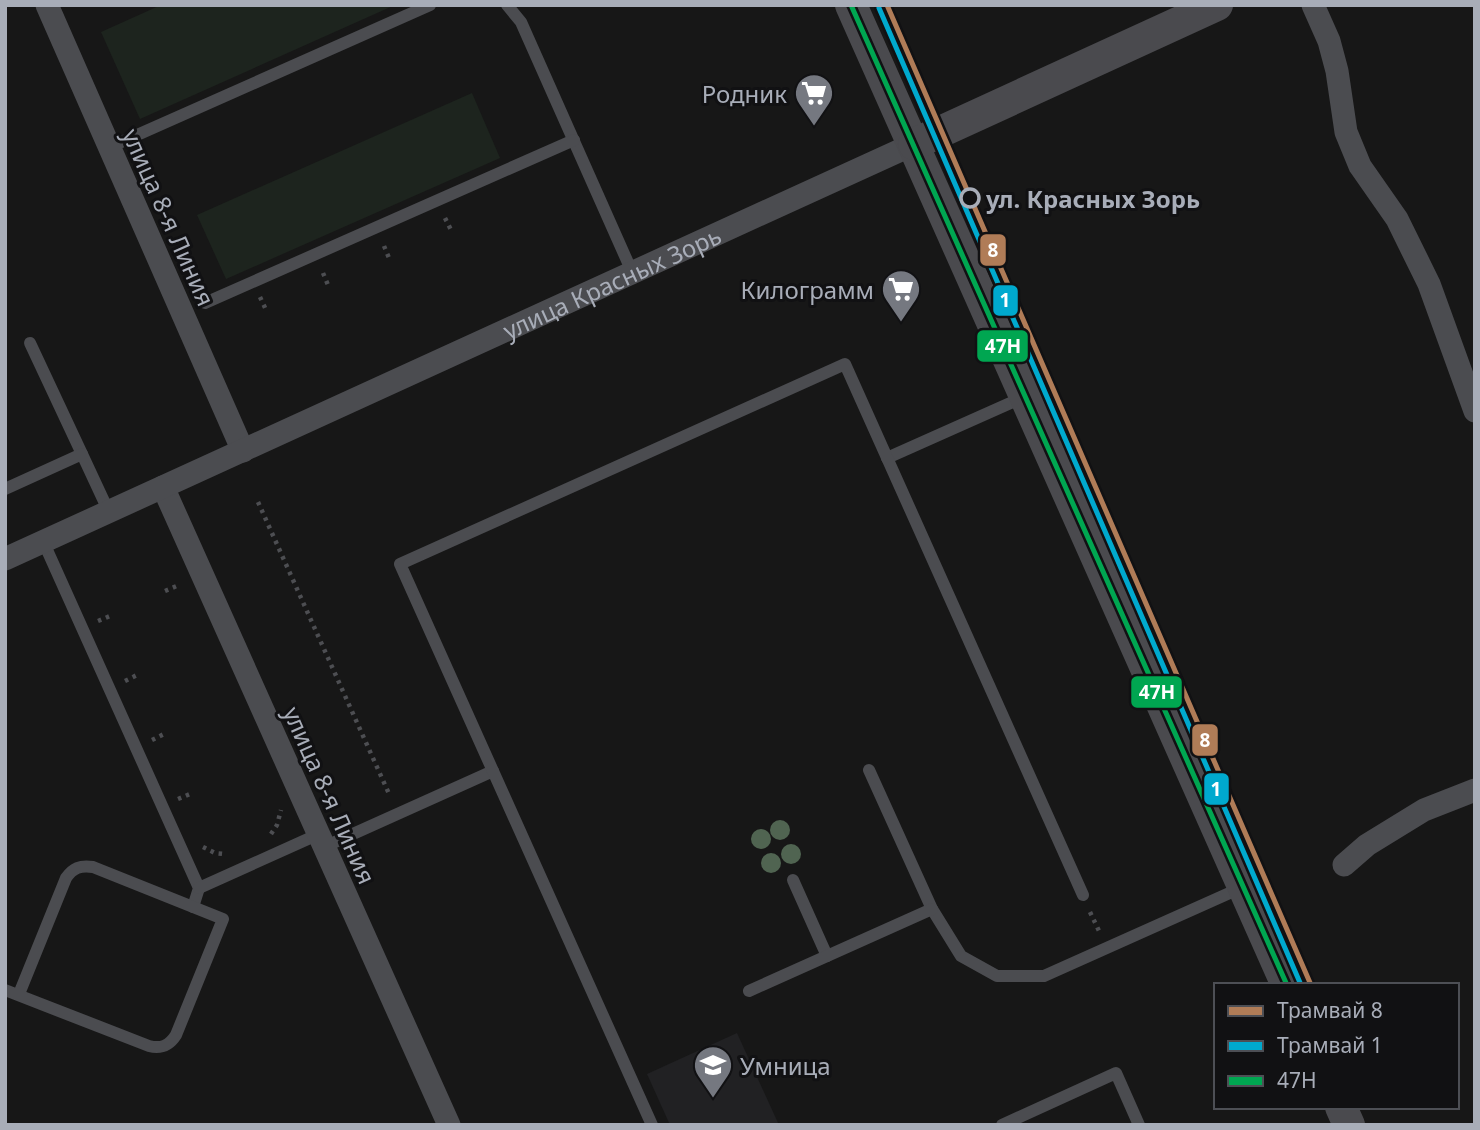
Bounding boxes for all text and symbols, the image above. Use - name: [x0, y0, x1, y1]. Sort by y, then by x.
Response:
- supermarket icon: Родник: [793, 72, 835, 127]
- place label: Родник: [702, 77, 787, 110]
- street label: улица 8-я Линия: [115, 123, 223, 311]
- place label: ул. Красных Зорь: [985, 182, 1200, 215]
- marker: ул. Красных Зорь: [960, 188, 980, 208]
- street label: улица Красных Зорь: [497, 218, 726, 346]
- line badge: 8: [979, 233, 1007, 267]
- text: 8: [988, 237, 999, 263]
- supermarket icon: Килограмм: [880, 268, 922, 323]
- place label: Килограмм: [740, 273, 874, 306]
- line badge: 1: [992, 284, 1019, 317]
- text: 1: [1000, 287, 1010, 313]
- line badge: 47Н: [976, 329, 1029, 363]
- text: 47Н: [985, 333, 1021, 359]
- line badge: 47Н: [1130, 675, 1183, 709]
- text: 47Н: [1139, 679, 1175, 705]
- street label: улица 8-я Линия: [276, 701, 384, 889]
- line badge: 8: [1191, 723, 1219, 757]
- text: 8: [1200, 727, 1211, 753]
- line badge: 1: [1203, 772, 1230, 806]
- text: 1: [1211, 776, 1221, 802]
- legend: [1214, 983, 1459, 1109]
- text: Трамвай 8: [1277, 996, 1383, 1024]
- text: Трамвай 1: [1277, 1031, 1383, 1059]
- school or university icon: Умница: [692, 1044, 734, 1099]
- place label: Умница: [740, 1049, 831, 1082]
- text: 47Н: [1277, 1066, 1317, 1094]

